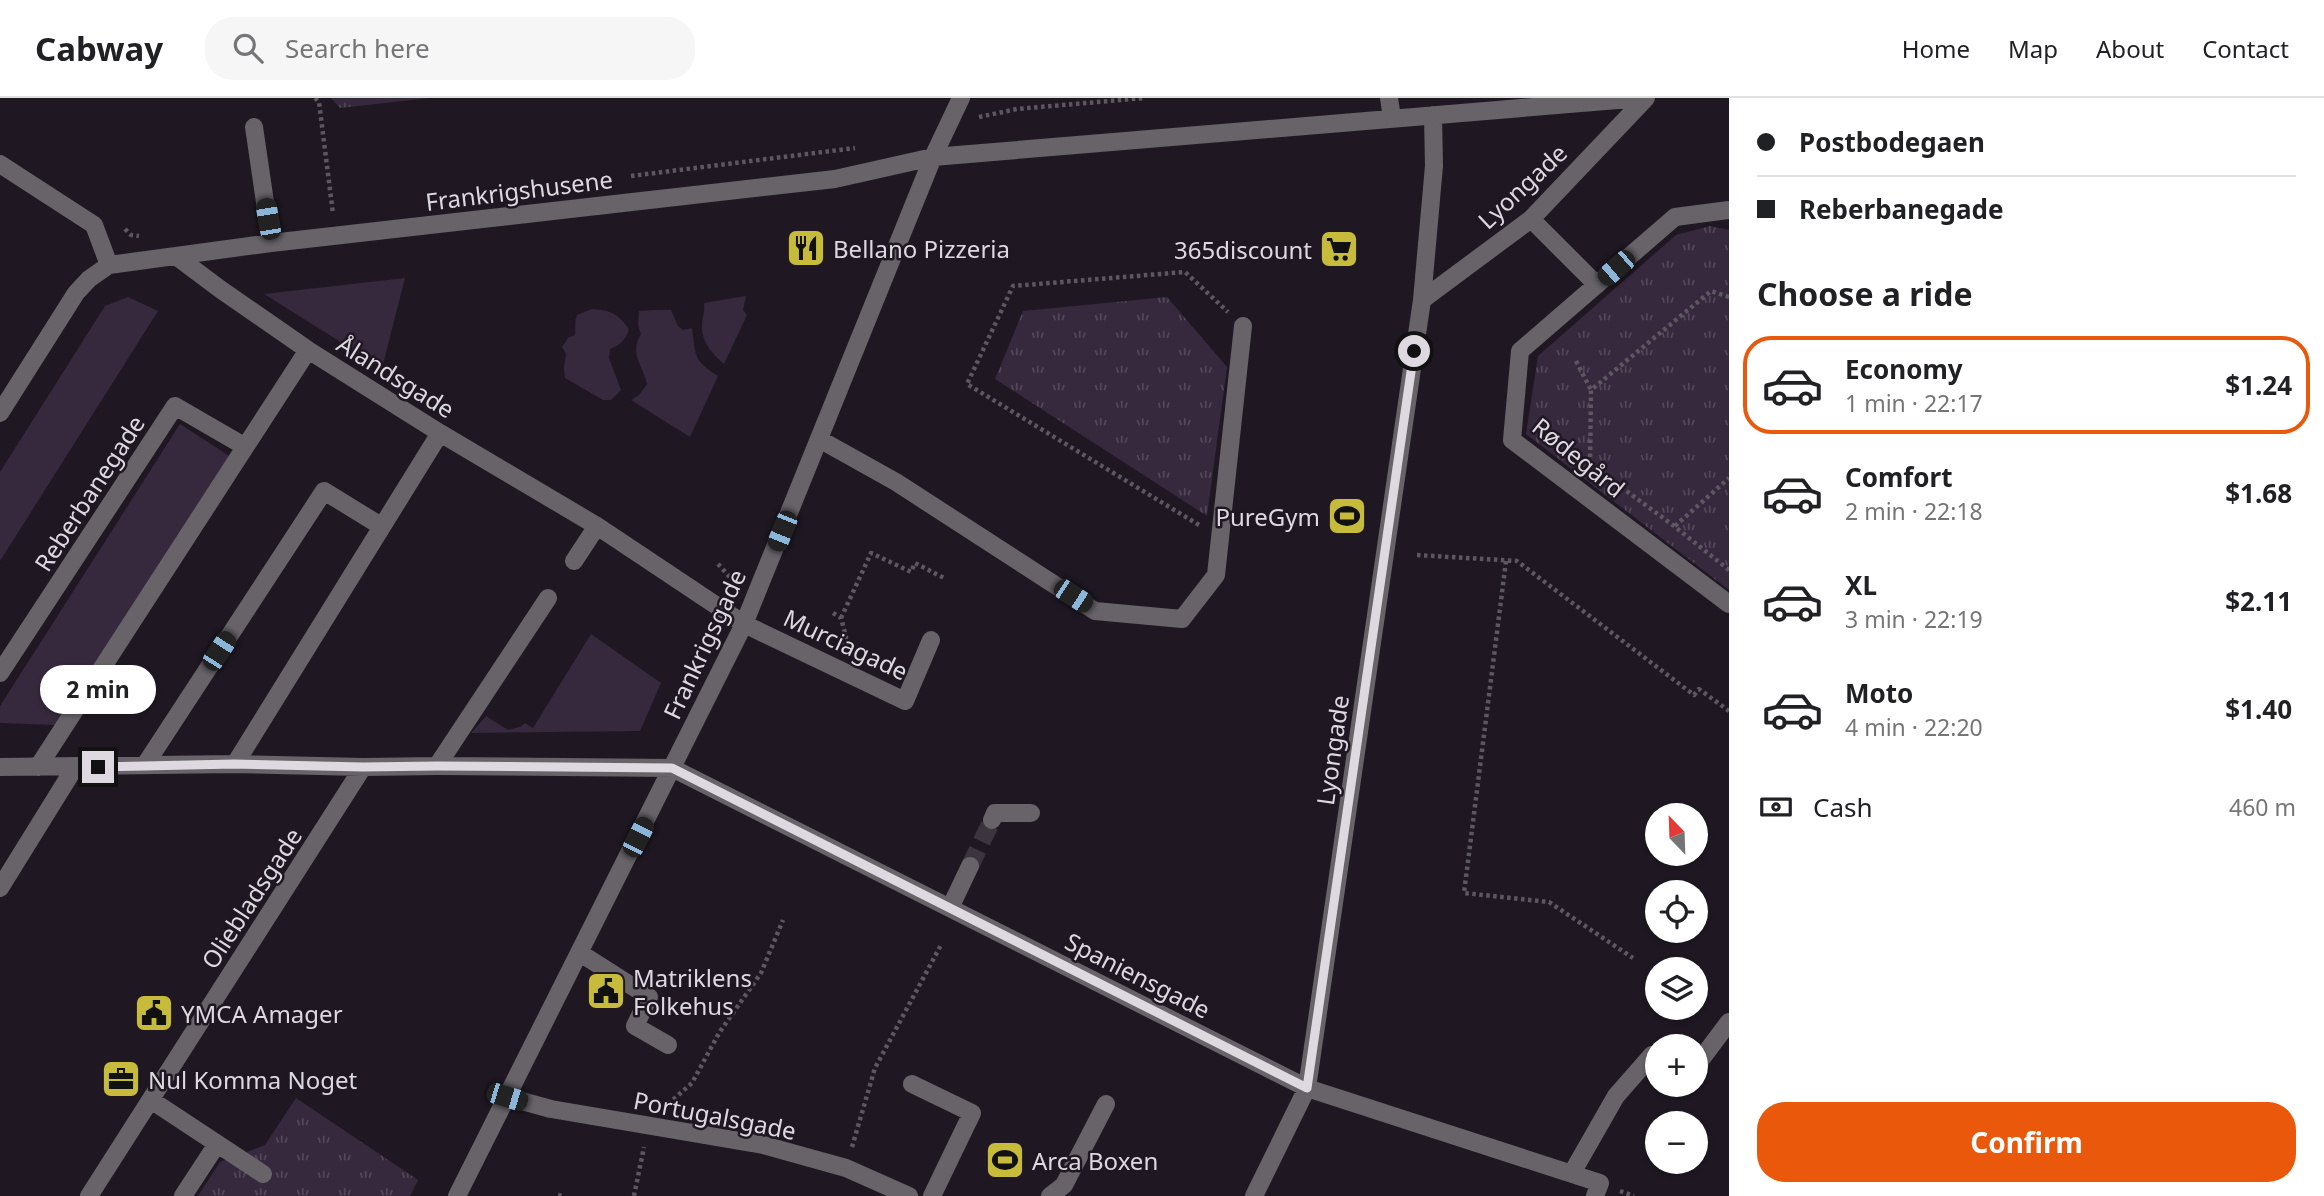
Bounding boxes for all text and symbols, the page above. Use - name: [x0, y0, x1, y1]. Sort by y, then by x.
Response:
- search box: [205, 17, 695, 80]
- text: Cabway: [35, 26, 163, 71]
- icon: search: [229, 29, 267, 67]
- text: Search here: [285, 30, 430, 66]
- text: Home: [1902, 32, 1970, 65]
- text: Map: [2008, 32, 2058, 65]
- text: About: [2096, 32, 2164, 65]
- text: Contact: [2202, 32, 2289, 65]
- text: Postbodegaen: [1799, 124, 1985, 160]
- street label: Lyongade: [1470, 136, 1574, 236]
- street label: Frankrigshusene: [423, 162, 615, 218]
- text: Reberbanegade: [1799, 191, 2004, 227]
- car: [255, 196, 282, 242]
- restaurant icon: Bellano Pizzeria: [785, 227, 827, 269]
- supermarket icon: 365discount: [1318, 228, 1360, 270]
- place label: Bellano Pizzeria: [833, 232, 1010, 265]
- place label: 365discount: [1174, 233, 1312, 266]
- car: [1594, 246, 1639, 290]
- text: Choose a ride: [1757, 272, 1973, 315]
- street label: Ålandsgade: [331, 327, 461, 425]
- route start: [1398, 335, 1430, 367]
- text: Economy: [1845, 351, 1963, 387]
- icon: car: [1761, 354, 1824, 417]
- text: $1.24: [2225, 367, 2292, 403]
- text: 1 min · 22:17: [1845, 387, 1983, 419]
- street label: Reberbanegade: [26, 409, 152, 577]
- street label: Rødegård: [1526, 410, 1632, 504]
- text: Comfort: [1845, 459, 1953, 495]
- icon: car: [1761, 462, 1824, 525]
- text: $1.68: [2225, 475, 2292, 511]
- sports icon: PureGym: [1326, 495, 1368, 537]
- text: 2 min · 22:18: [1845, 495, 1983, 527]
- place label: PureGym: [1216, 500, 1320, 533]
- car: [765, 508, 800, 554]
- street label: Frankrigsgade: [655, 564, 753, 724]
- text: XL: [1845, 567, 1877, 603]
- icon: car: [1761, 570, 1824, 633]
- car: [1050, 576, 1097, 616]
- text: $2.11: [2225, 583, 2292, 619]
- street label: Murciagade: [778, 601, 914, 687]
- text: 3 min · 22:19: [1845, 603, 1983, 635]
- car: [199, 628, 240, 674]
- callout: 2 min: [40, 666, 156, 714]
- text: 2 min: [66, 673, 130, 705]
- text: Moto: [1845, 675, 1913, 711]
- icon: car: [1761, 678, 1824, 741]
- text: $1.40: [2225, 691, 2292, 727]
- street label: Lyongade: [1308, 693, 1356, 807]
- text: 4 min · 22:20: [1845, 711, 1983, 743]
- route end: [82, 751, 114, 783]
- icon: cash: [1757, 788, 1795, 826]
- text: Cash: [1813, 789, 1873, 825]
- text: 460 m: [2229, 791, 2296, 823]
- north arrow: [1645, 803, 1708, 866]
- map controls: [1645, 803, 1708, 1174]
- car: [620, 814, 657, 860]
- street label: Oliebladsgade: [193, 821, 309, 975]
- button: locate: [1645, 880, 1708, 943]
- street label: Spaniensgade: [1060, 924, 1216, 1026]
- button: layers: [1645, 957, 1708, 1020]
- place label: Matriklens Folkehus: [633, 961, 752, 1022]
- public building icon: Matriklens Folkehus: [585, 970, 627, 1012]
- public building icon: YMCA Amager: [133, 992, 175, 1034]
- place label: YMCA Amager: [181, 997, 343, 1030]
- button: +: [1645, 1034, 1708, 1097]
- office icon: Nul Komma Noget: [100, 1058, 142, 1100]
- place label: Nul Komma Noget: [148, 1063, 358, 1096]
- car: [484, 1081, 531, 1113]
- street label: Portugalsgade: [631, 1083, 799, 1147]
- button: Confirm: [1757, 1102, 2296, 1182]
- button: −: [1645, 1111, 1708, 1174]
- sports icon: Arca Boxen: [984, 1139, 1026, 1181]
- place label: Arca Boxen: [1032, 1144, 1158, 1177]

